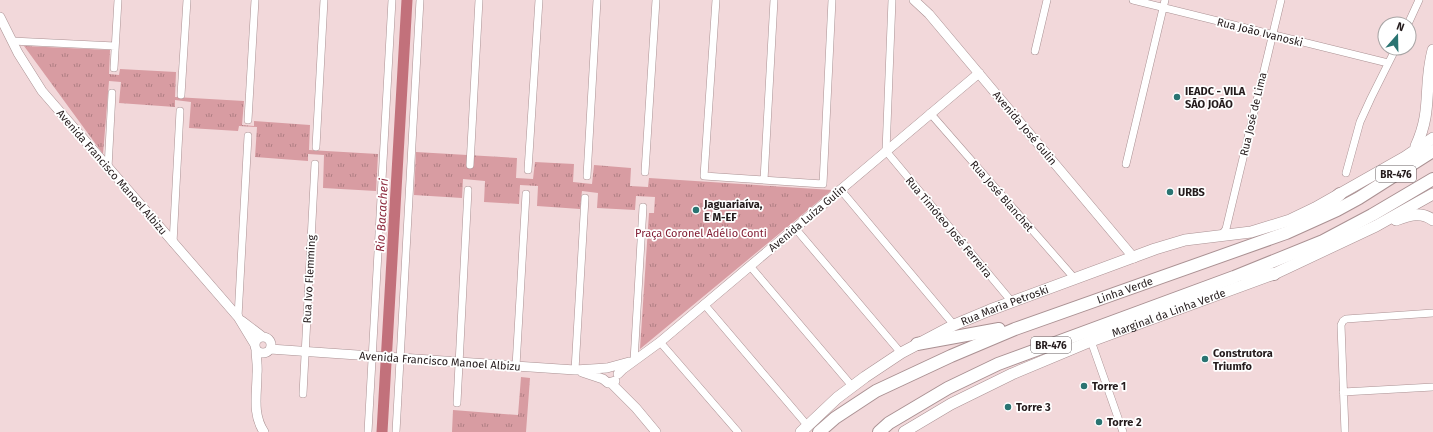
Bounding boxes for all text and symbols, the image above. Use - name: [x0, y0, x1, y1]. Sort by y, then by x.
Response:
- street label: Rua João Ivanoski: [1216, 16, 1304, 49]
- north arrow: [1377, 16, 1417, 56]
- text: N: [1395, 20, 1406, 34]
- street label: Rua José de Lima: [1238, 71, 1269, 157]
- place label: IEADC - VILA SÃO JOÃO: [1185, 85, 1246, 111]
- street label: Avenida José Gulin: [990, 89, 1059, 168]
- marker: IEADC - VILA SÃO JOÃO: [1172, 92, 1182, 102]
- street label: Avenida Francisco Manoel Albizu: [54, 107, 170, 238]
- street label: Rua José Blanchet: [967, 158, 1036, 234]
- road number: BR-476: [1376, 166, 1416, 182]
- street label: Rua Timóteo José Ferreira: [903, 174, 995, 280]
- water label: Rio Bacacheri: [373, 177, 391, 252]
- street label: Avenida Luíza Gulin: [766, 182, 849, 255]
- place label: URBS: [1178, 186, 1206, 199]
- marker: URBS: [1165, 187, 1175, 197]
- place label: Jaguariaíva, E M-EF: [703, 198, 763, 224]
- marker: Jaguariaíva, E M-EF: [691, 205, 701, 215]
- park label: Praça Coronel Adélio Conti: [635, 227, 767, 240]
- street label: Rua Ivo Flemming: [301, 234, 318, 324]
- street label: Linha Verde: [1095, 275, 1155, 307]
- street label: Rua Maria Petroski: [959, 283, 1050, 328]
- street label: Marginal da Linha Verde: [1110, 286, 1228, 340]
- road number: BR-476: [1031, 337, 1071, 353]
- place label: Construtora Triumfo: [1213, 347, 1273, 373]
- street label: Avenida Francisco Manoel Albizu: [359, 349, 521, 374]
- marker: Construtora Triumfo: [1200, 354, 1210, 364]
- place label: Torre 1: [1092, 380, 1126, 393]
- marker: Torre 1: [1079, 381, 1089, 391]
- place label: Torre 3: [1016, 401, 1051, 414]
- marker: Torre 3: [1003, 402, 1013, 412]
- place label: Torre 2: [1107, 416, 1142, 429]
- marker: Torre 2: [1094, 417, 1104, 427]

